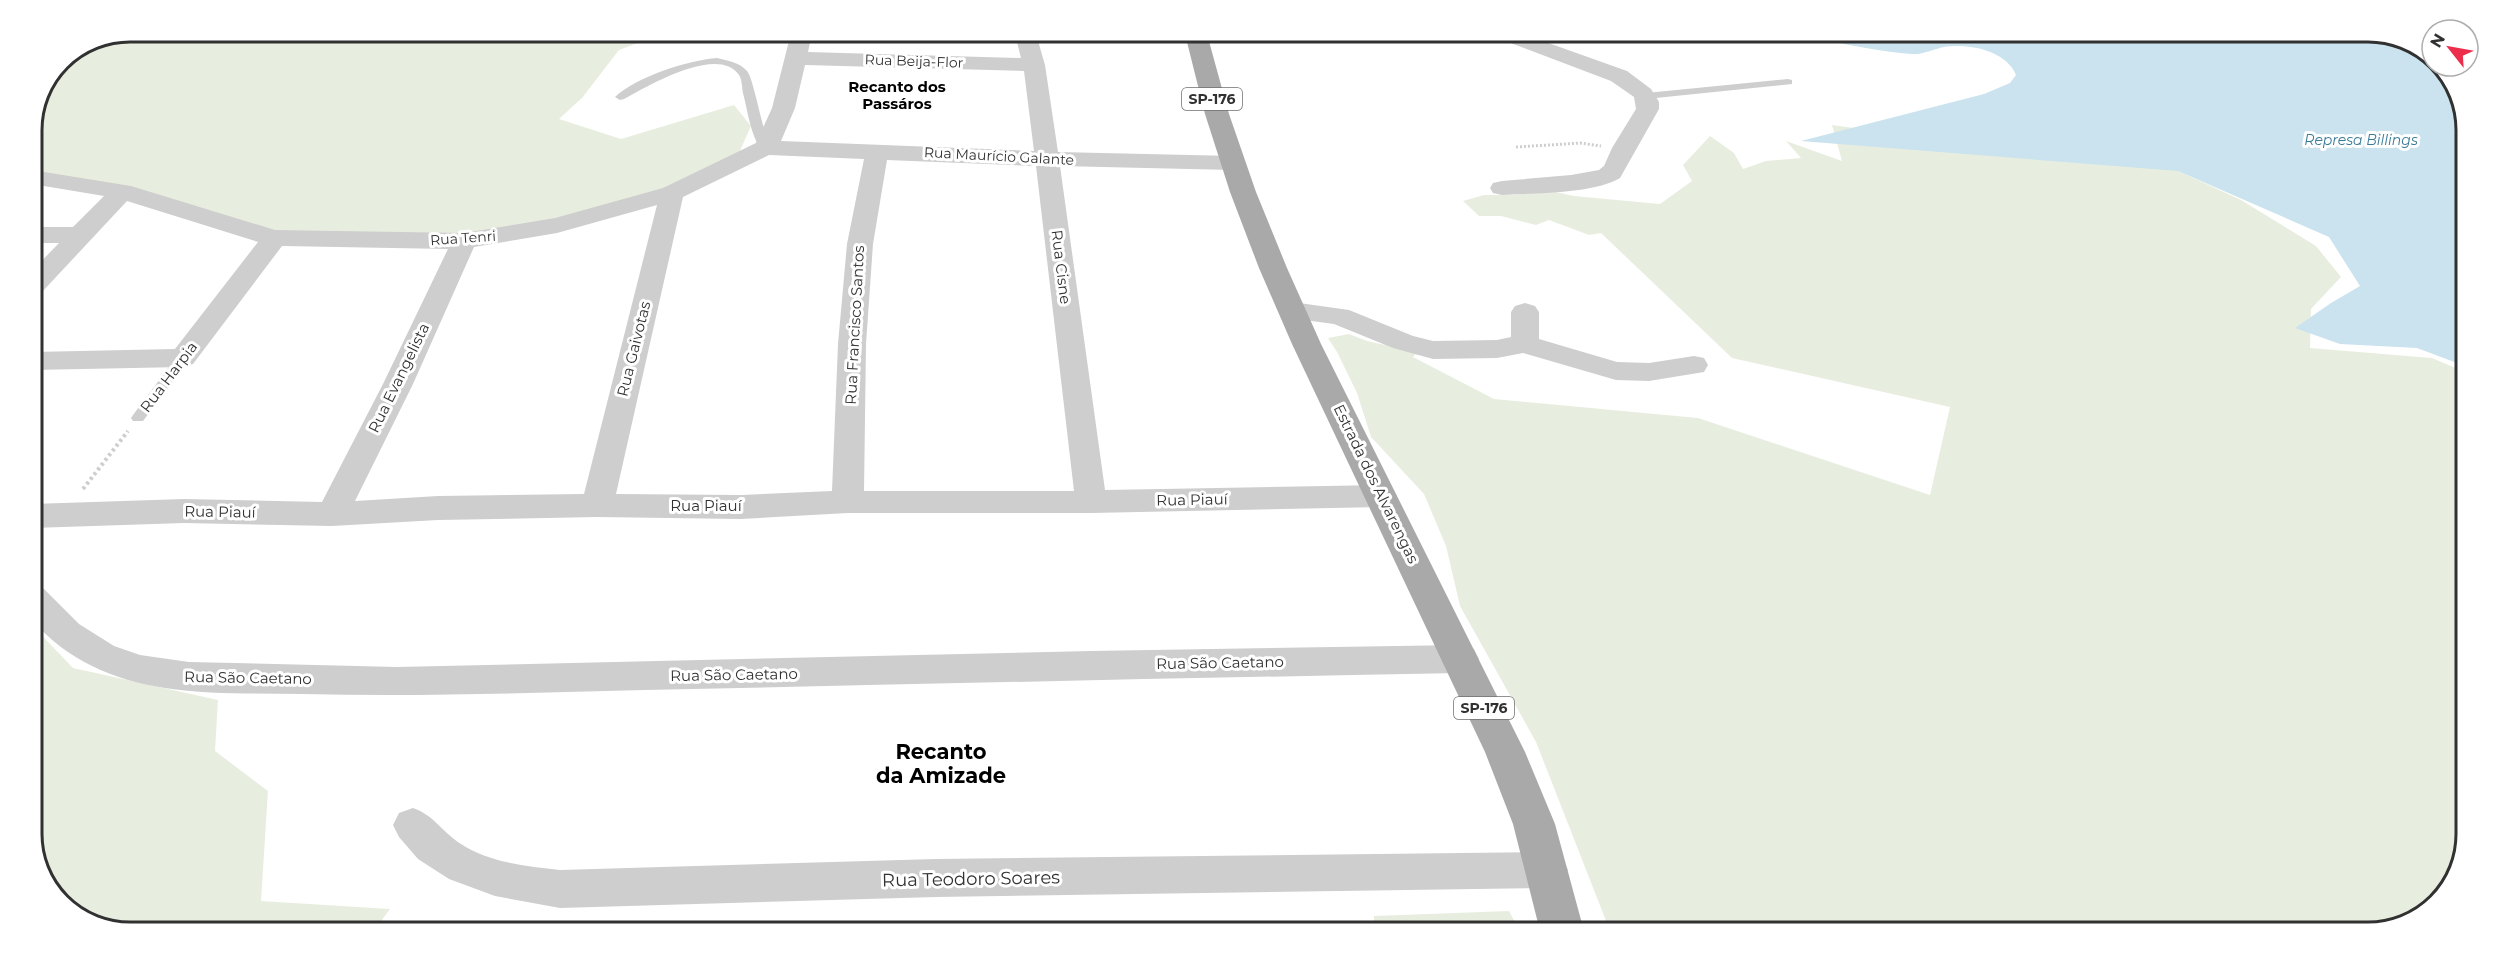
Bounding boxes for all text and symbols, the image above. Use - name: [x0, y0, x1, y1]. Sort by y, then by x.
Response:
- north arrow: [2420, 18, 2480, 78]
- text: N: [2426, 30, 2449, 51]
- street label: Rua Beija-Flor: [864, 50, 964, 72]
- district label: Recanto dos Passáros: [848, 77, 946, 113]
- road number: SP-176: [1182, 88, 1242, 110]
- water label: Represa Billings: [2304, 131, 2418, 149]
- street label: Rua Maurício Galante: [924, 143, 1074, 169]
- street label: Rua Tenri: [429, 227, 497, 249]
- street label: Rua Cisne: [1048, 229, 1075, 305]
- street label: Rua Francisco Santos: [841, 245, 868, 405]
- street label: Rua Gaivotas: [613, 299, 655, 398]
- street label: Rua Evangelista: [364, 320, 433, 436]
- street label: Rua Harpia: [136, 338, 201, 416]
- street label: Estrada dos Alvarengas: [1330, 401, 1423, 566]
- street label: Rua Piauí: [1156, 489, 1229, 510]
- street label: Rua Piauí: [670, 496, 743, 515]
- street label: Rua Piauí: [184, 501, 257, 522]
- street label: Rua São Caetano: [1156, 652, 1284, 673]
- street label: Rua São Caetano: [670, 664, 798, 685]
- street label: Rua São Caetano: [184, 667, 312, 688]
- road number: SP-176: [1454, 697, 1514, 719]
- district label: Recanto da Amizade: [876, 739, 1006, 788]
- street label: Rua Teodoro Soares: [882, 866, 1060, 892]

